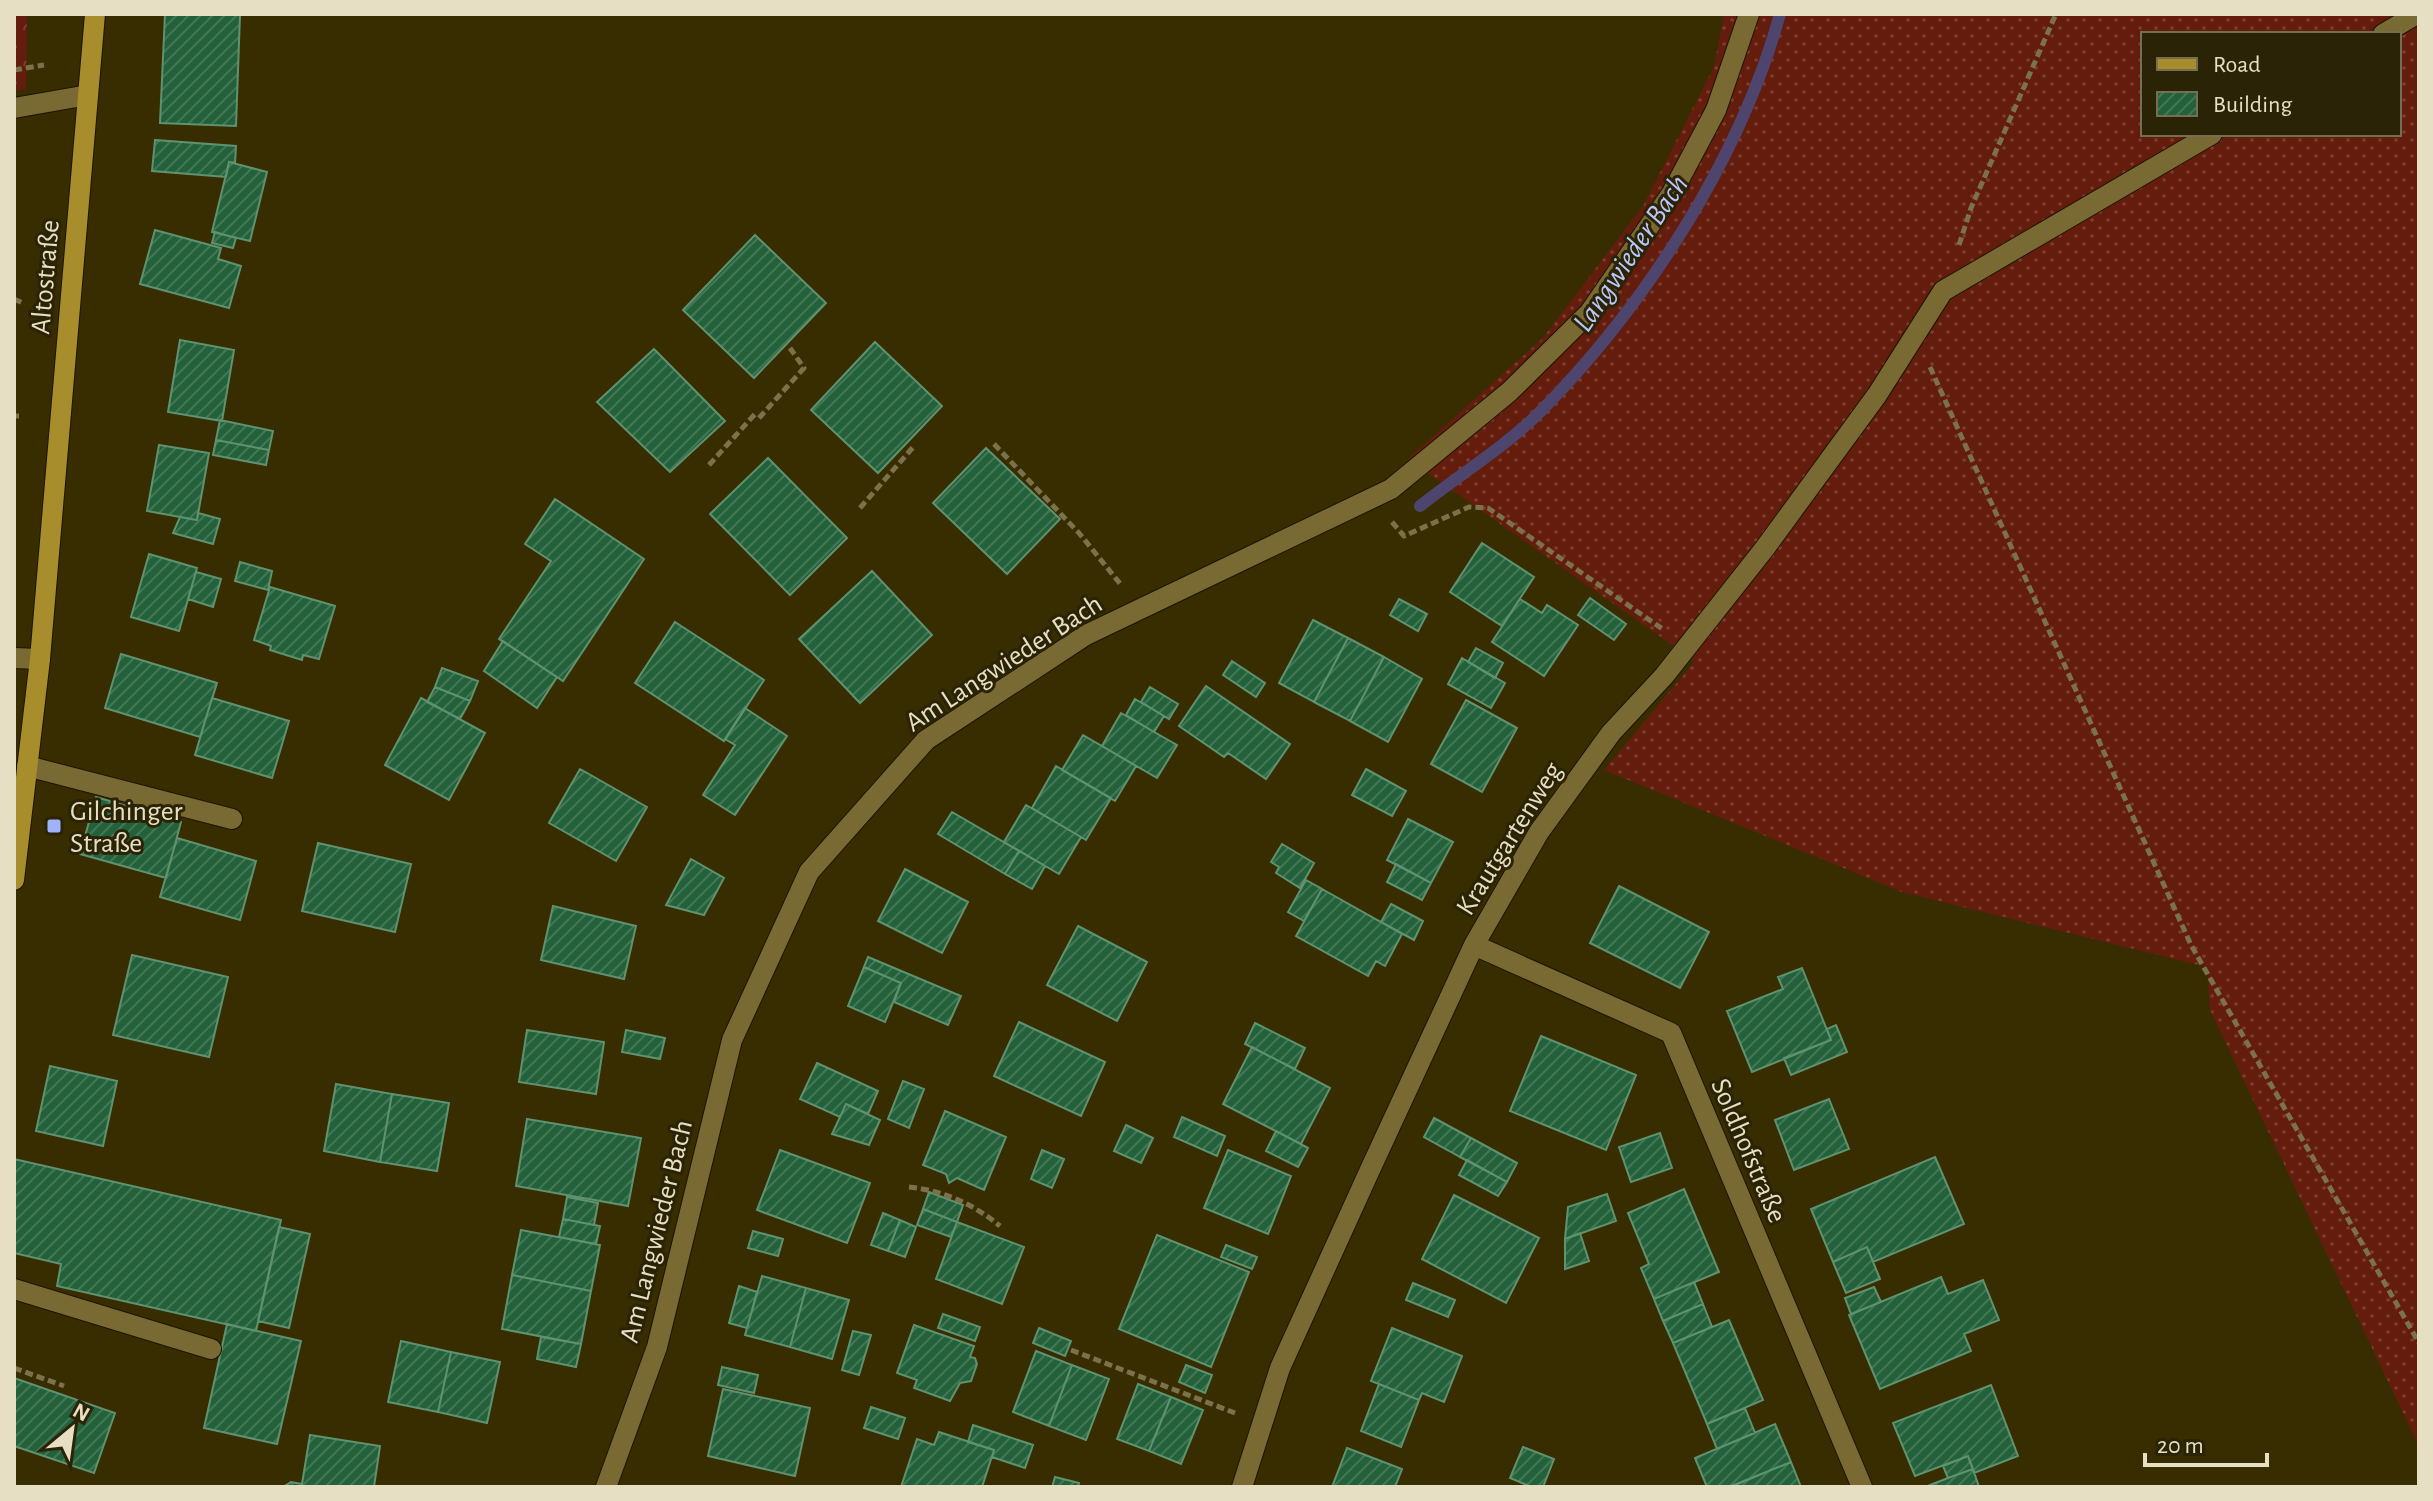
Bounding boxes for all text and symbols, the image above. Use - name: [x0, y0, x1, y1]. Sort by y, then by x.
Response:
- legend: [2141, 32, 2401, 136]
- text: Road: [2213, 53, 2261, 77]
- text: Building: [2213, 93, 2292, 117]
- water label: Langwieder Bach: [1568, 170, 1694, 337]
- street label: Altostraße: [27, 219, 65, 336]
- street label: Am Langwieder Bach: [901, 590, 1107, 738]
- street label: Krautgartenweg: [1452, 757, 1568, 920]
- place label: Gilchinger Straße: [70, 798, 183, 858]
- marker: Gilchinger Straße: [45, 817, 63, 835]
- street label: Soldhofstraße: [1705, 1075, 1791, 1227]
- street label: Am Langwieder Bach: [616, 1117, 698, 1346]
- north arrow: [32, 1389, 112, 1469]
- text: N: [69, 1399, 93, 1426]
- scale bar: [2145, 1417, 2267, 1467]
- text: 20 m: [2157, 1434, 2204, 1458]

